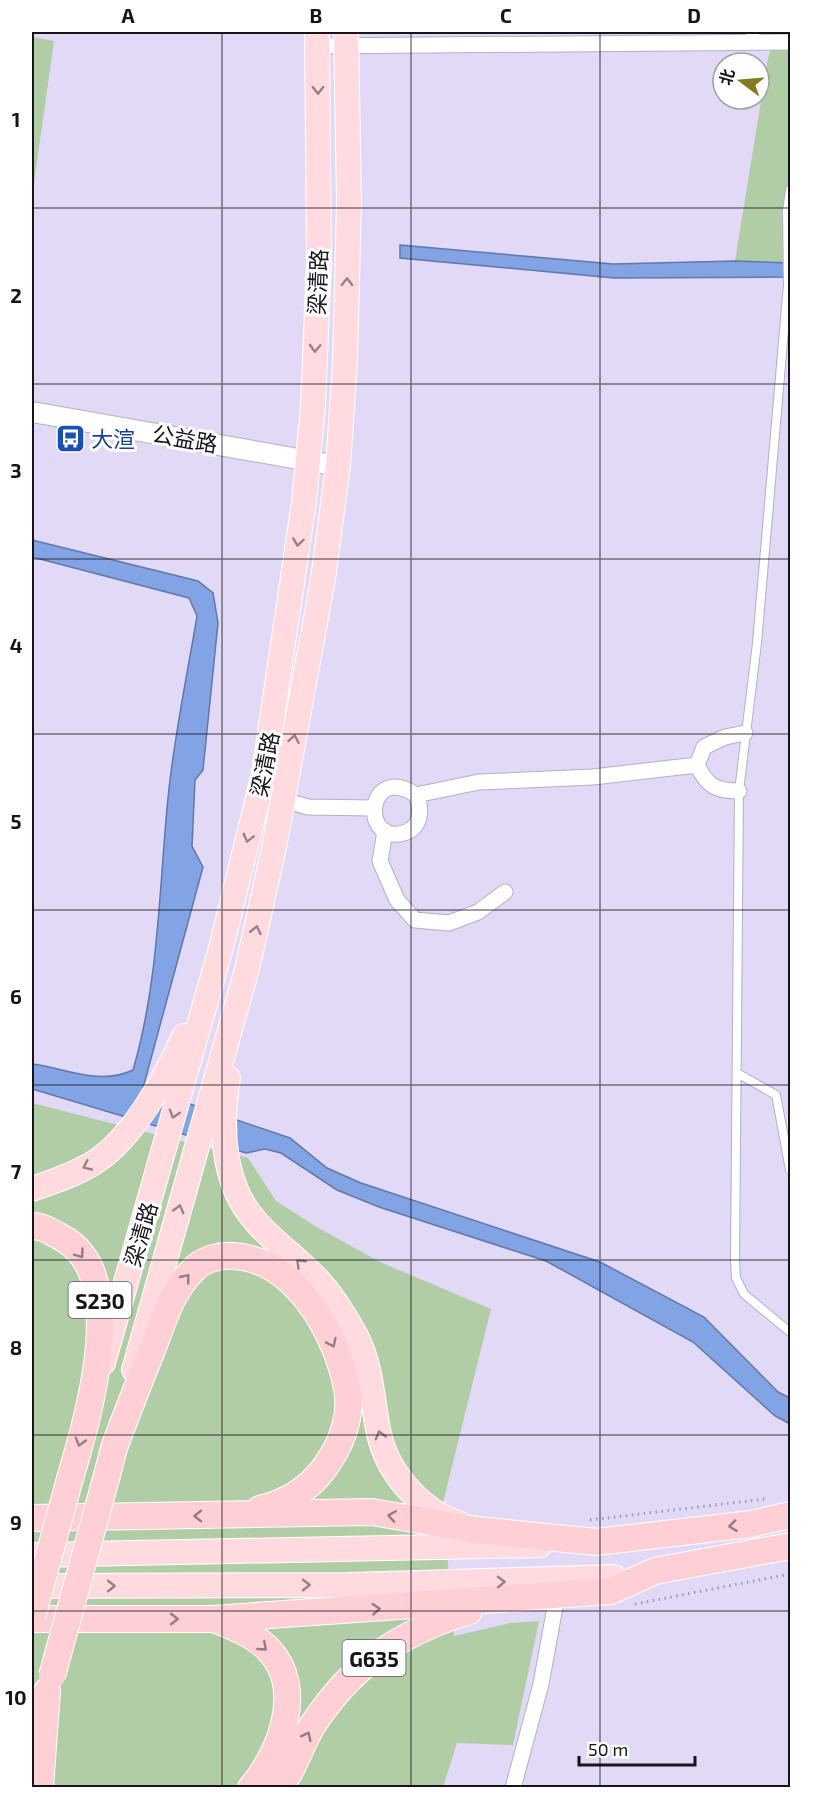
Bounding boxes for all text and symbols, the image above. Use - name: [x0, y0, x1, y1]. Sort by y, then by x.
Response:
- text: A: [121, 3, 135, 27]
- text: B: [310, 3, 322, 27]
- text: C: [500, 3, 512, 27]
- text: D: [687, 3, 701, 27]
- north arrow: [711, 51, 771, 111]
- text: 北: [715, 66, 737, 87]
- one-way arrow: [312, 85, 324, 94]
- text: 1: [12, 107, 20, 131]
- street label: 梁清路: [303, 249, 331, 315]
- one-way arrow: [341, 277, 353, 286]
- text: 2: [10, 283, 22, 307]
- one-way arrow: [309, 343, 322, 352]
- street label: 公益路: [150, 419, 220, 457]
- bus stop icon: 大渲: [54, 422, 86, 454]
- place label: 大渲: [91, 425, 135, 451]
- text: 3: [10, 458, 22, 482]
- one-way arrow: [293, 537, 305, 547]
- text: 4: [10, 633, 23, 657]
- street label: 梁清路: [245, 729, 283, 799]
- one-way arrow: [287, 735, 300, 745]
- text: 5: [10, 809, 22, 833]
- one-way arrow: [243, 832, 256, 842]
- one-way arrow: [249, 926, 262, 936]
- text: 6: [10, 984, 22, 1008]
- one-way arrow: [169, 1108, 181, 1119]
- one-way arrow: [82, 1158, 93, 1170]
- text: 7: [11, 1159, 22, 1183]
- street label: 梁清路: [118, 1199, 162, 1269]
- one-way arrow: [171, 1204, 184, 1214]
- one-way arrow: [73, 1247, 84, 1258]
- one-way arrow: [297, 1260, 308, 1271]
- one-way arrow: [178, 1274, 189, 1285]
- road number: S230: [68, 1282, 132, 1318]
- text: 8: [10, 1335, 22, 1359]
- one-way arrow: [324, 1337, 336, 1348]
- one-way arrow: [375, 1430, 388, 1440]
- one-way arrow: [75, 1437, 88, 1447]
- text: 9: [10, 1510, 22, 1534]
- one-way arrow: [193, 1510, 202, 1522]
- one-way arrow: [388, 1510, 397, 1522]
- one-way arrow: [728, 1520, 738, 1532]
- one-way arrow: [496, 1576, 505, 1588]
- one-way arrow: [301, 1579, 310, 1591]
- one-way arrow: [106, 1580, 115, 1592]
- one-way arrow: [372, 1602, 381, 1615]
- one-way arrow: [169, 1613, 178, 1625]
- one-way arrow: [257, 1640, 267, 1651]
- road number: G635: [342, 1640, 406, 1676]
- text: 10: [5, 1685, 27, 1709]
- scale bar: [579, 1729, 694, 1767]
- one-way arrow: [300, 1732, 311, 1743]
- text: 50 m: [588, 1738, 628, 1760]

